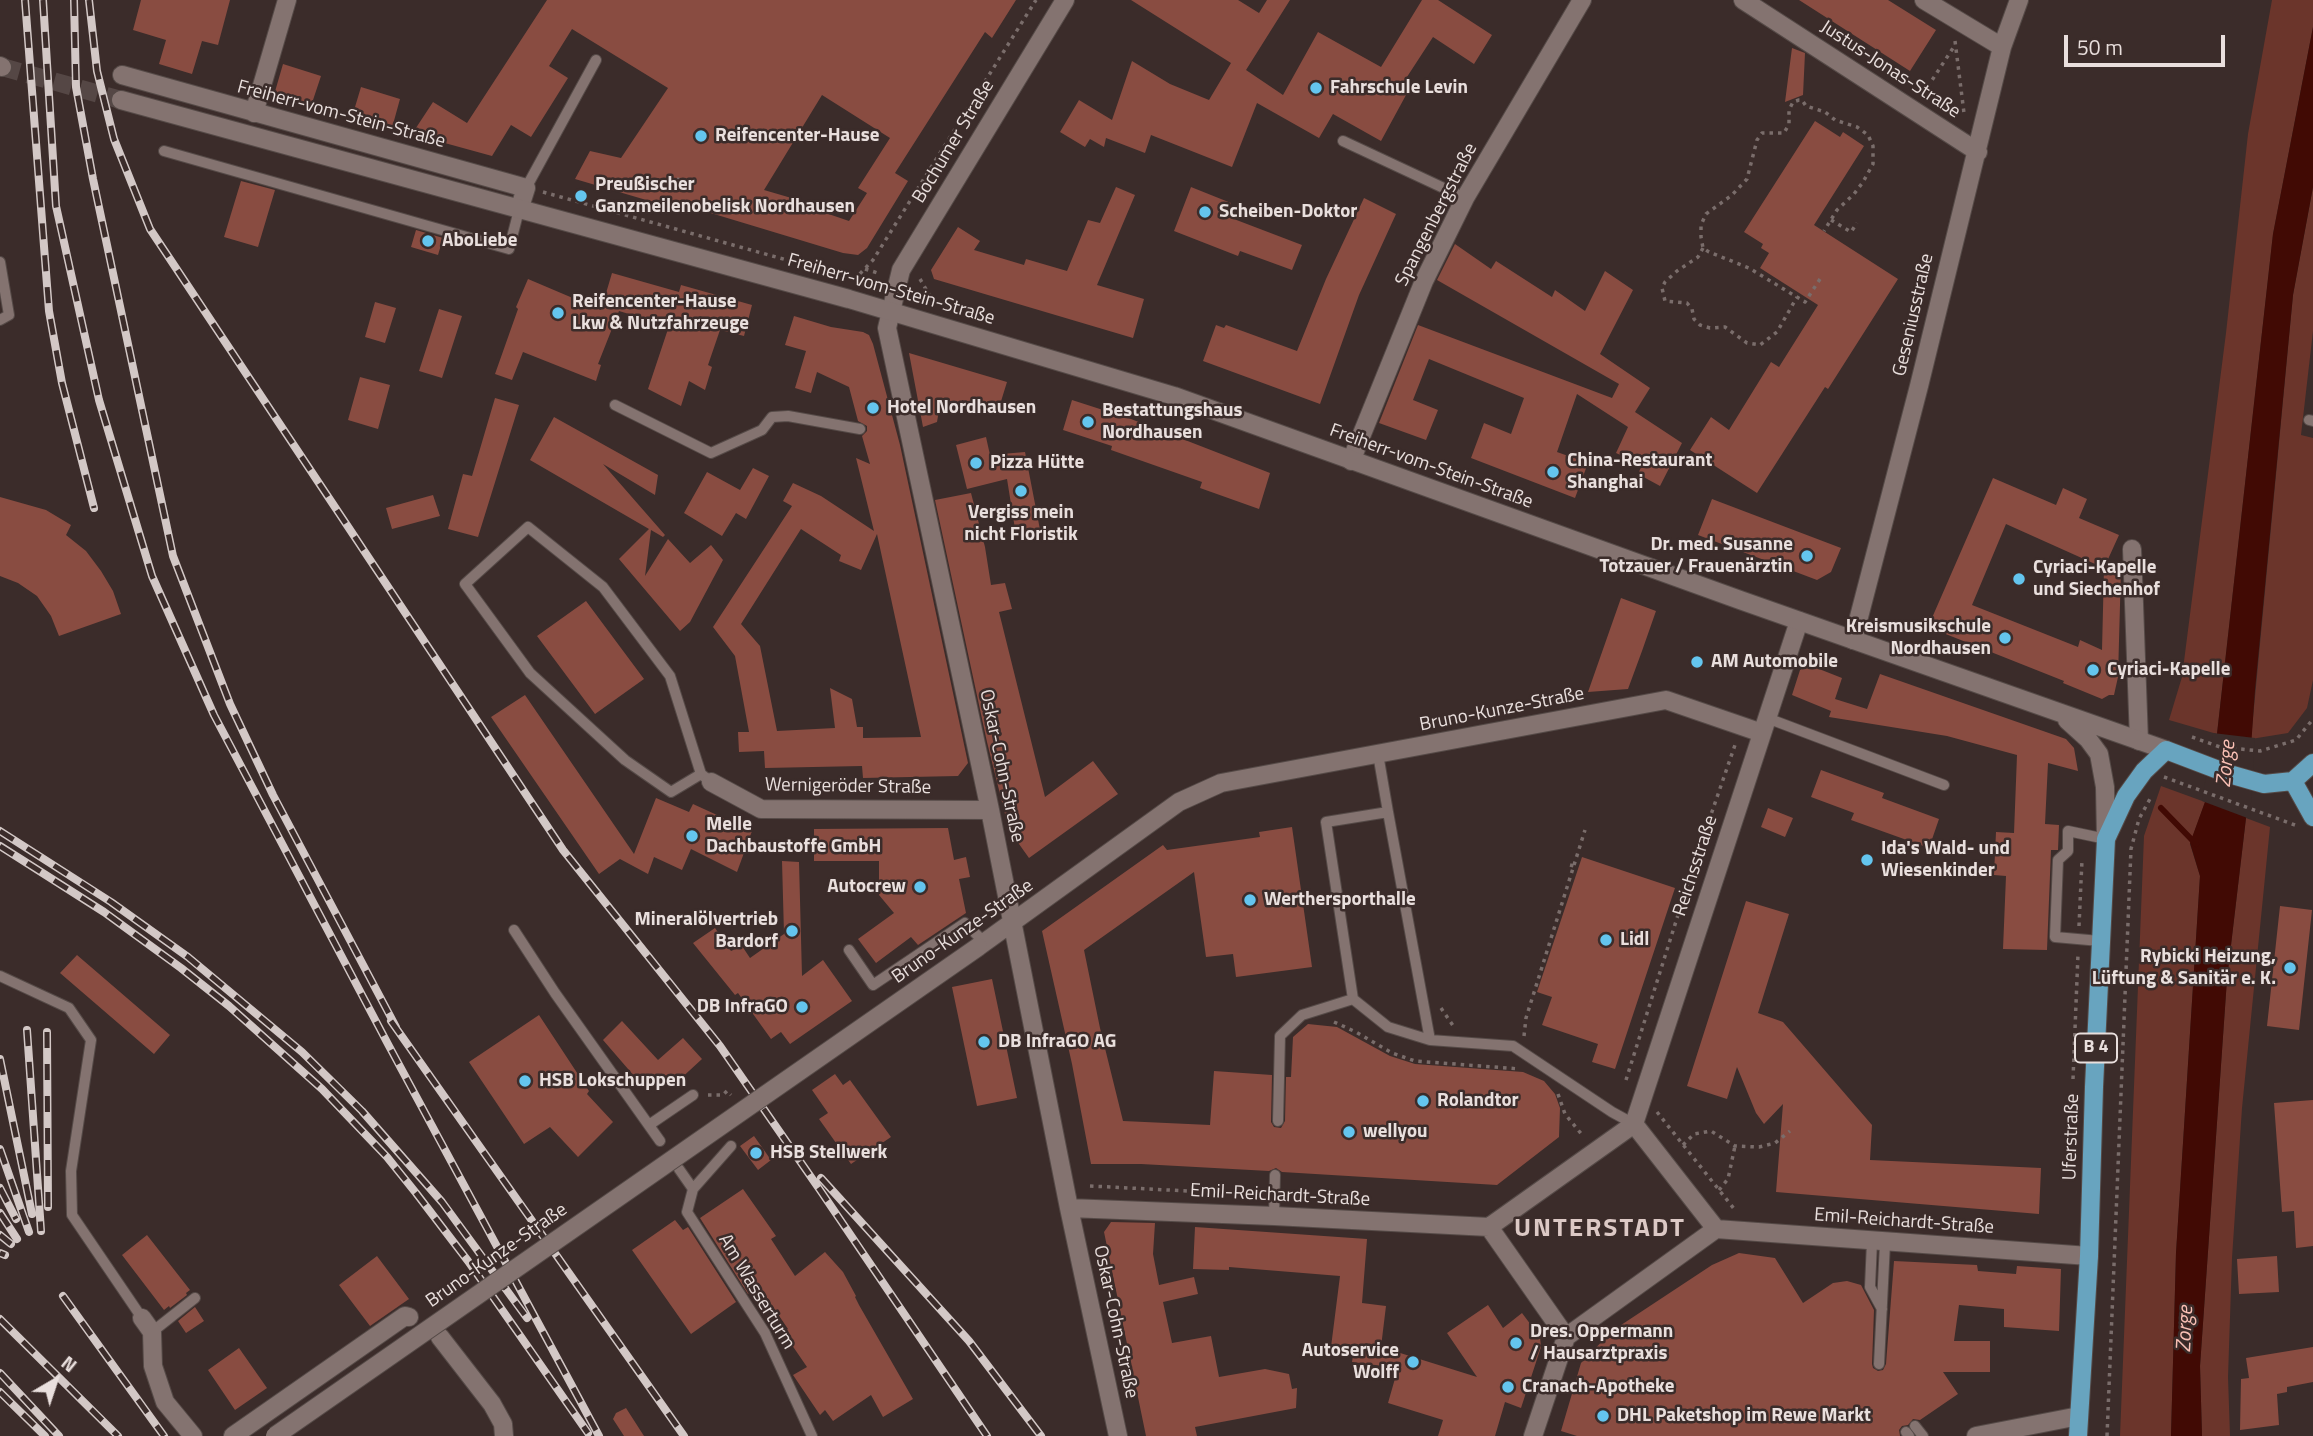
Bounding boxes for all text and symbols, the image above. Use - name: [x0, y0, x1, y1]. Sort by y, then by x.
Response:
- street label: Justus-Jonas-Straße: [1816, 16, 1964, 124]
- scale bar: [2068, 21, 2229, 65]
- text: 50 m: [2077, 31, 2123, 63]
- street label: Freiherr-vom-Stein-Straße: [234, 76, 448, 154]
- street label: Bochumer Straße: [908, 76, 1000, 208]
- place label: Fahrschule Levin: [1330, 77, 1468, 99]
- marker: Fahrschule Levin: [1308, 80, 1324, 96]
- place label: Reifencenter-Hause: [715, 125, 879, 147]
- marker: Reifencenter-Hause: [693, 128, 709, 144]
- street label: Spangenbergstraße: [1391, 140, 1483, 290]
- place label: Preußischer Ganzmeilenobelisk Nordhausen: [595, 174, 855, 218]
- marker: Preußischer Ganzmeilenobelisk Nordhausen: [573, 188, 589, 204]
- place label: Scheiben-Doktor: [1219, 201, 1357, 223]
- marker: Scheiben-Doktor: [1197, 204, 1213, 220]
- place label: AboLiebe: [442, 230, 517, 252]
- marker: AboLiebe: [420, 233, 436, 249]
- street label: Freiherr-vom-Stein-Straße: [785, 249, 997, 331]
- street label: Geseniusstraße: [1889, 251, 1939, 379]
- place label: Reifencenter-Hause Lkw & Nutzfahrzeuge: [572, 291, 749, 335]
- marker: Reifencenter-Hause Lkw & Nutzfahrzeuge: [550, 305, 566, 321]
- place label: Hotel Nordhausen: [887, 397, 1036, 419]
- marker: Hotel Nordhausen: [865, 400, 881, 416]
- place label: Bestattungshaus Nordhausen: [1102, 400, 1243, 444]
- marker: Bestattungshaus Nordhausen: [1080, 414, 1096, 430]
- street label: Freiherr-vom-Stein-Straße: [1326, 420, 1536, 514]
- place label: China-Restaurant Shanghai: [1567, 450, 1712, 494]
- place label: Pizza Hütte: [990, 452, 1084, 474]
- marker: Pizza Hütte: [968, 455, 984, 471]
- marker: China-Restaurant Shanghai: [1545, 464, 1561, 480]
- marker: Vergiss mein nicht Floristik: [1013, 483, 1029, 499]
- place label: Vergiss mein nicht Floristik: [964, 502, 1078, 546]
- place label: Dr. med. Susanne Totzauer / Frauenärztin: [1600, 534, 1793, 578]
- marker: Dr. med. Susanne Totzauer / Frauenärztin: [1799, 548, 1815, 564]
- place label: Cyriaci-Kapelle und Siechenhof: [2033, 557, 2160, 601]
- marker: Cyriaci-Kapelle und Siechenhof: [2011, 571, 2027, 587]
- place label: Kreismusikschule Nordhausen: [1846, 616, 1991, 660]
- marker: Kreismusikschule Nordhausen: [1997, 630, 2013, 646]
- place label: AM Automobile: [1711, 651, 1838, 673]
- marker: AM Automobile: [1689, 654, 1705, 670]
- place label: Cyriaci-Kapelle: [2107, 659, 2230, 681]
- marker: Cyriaci-Kapelle: [2085, 662, 2101, 678]
- street label: Bruno-Kunze-Straße: [1418, 683, 1586, 737]
- street label: Oskar-Cohn-Straße: [974, 687, 1028, 845]
- water label: Zorge: [2212, 739, 2242, 789]
- street label: Wernigeröder Straße: [765, 774, 931, 800]
- street label: Reichsstraße: [1669, 813, 1723, 919]
- place label: Melle Dachbaustoffe GmbH: [706, 814, 881, 858]
- marker: Melle Dachbaustoffe GmbH: [684, 828, 700, 844]
- place label: Ida's Wald- und Wiesenkinder: [1881, 838, 2010, 882]
- marker: Ida's Wald- und Wiesenkinder: [1859, 852, 1875, 868]
- street label: Bruno-Kunze-Straße: [888, 875, 1038, 989]
- place label: Autocrew: [827, 876, 906, 898]
- marker: Autocrew: [912, 879, 928, 895]
- place label: Werthersporthalle: [1264, 889, 1416, 911]
- marker: Werthersporthalle: [1242, 892, 1258, 908]
- place label: Mineralölvertrieb Bardorf: [634, 909, 778, 953]
- marker: Mineralölvertrieb Bardorf: [784, 923, 800, 939]
- place label: Lidl: [1620, 929, 1649, 951]
- marker: Lidl: [1598, 932, 1614, 948]
- place label: Rybicki Heizung, Lüftung & Sanitär e. K.: [2092, 946, 2276, 990]
- marker: Rybicki Heizung, Lüftung & Sanitär e. K.: [2282, 960, 2298, 976]
- place label: DB InfraGO: [697, 996, 788, 1018]
- marker: DB InfraGO: [794, 999, 810, 1015]
- place label: DB InfraGO AG: [998, 1031, 1116, 1053]
- marker: DB InfraGO AG: [976, 1034, 992, 1050]
- road number: B 4: [2075, 1034, 2117, 1063]
- place label: HSB Lokschuppen: [539, 1070, 686, 1092]
- marker: HSB Lokschuppen: [517, 1073, 533, 1089]
- place label: Rolandtor: [1437, 1090, 1519, 1112]
- marker: Rolandtor: [1415, 1093, 1431, 1109]
- street label: Uferstraße: [2059, 1093, 2085, 1181]
- place label: wellyou: [1363, 1121, 1428, 1143]
- marker: wellyou: [1341, 1124, 1357, 1140]
- place label: HSB Stellwerk: [770, 1142, 887, 1164]
- marker: HSB Stellwerk: [748, 1145, 764, 1161]
- street label: Emil-Reichardt-Straße: [1189, 1180, 1371, 1212]
- street label: Bruno-Kunze-Straße: [422, 1199, 572, 1313]
- street label: Emil-Reichardt-Straße: [1813, 1204, 1995, 1240]
- district label: UNTERSTADT: [1515, 1214, 1685, 1246]
- street label: Am Wasserturm: [713, 1230, 799, 1354]
- street label: Oskar-Cohn-Straße: [1088, 1243, 1142, 1401]
- water label: Zorge: [2172, 1305, 2200, 1353]
- place label: Dres. Oppermann / Hausarztpraxis: [1530, 1321, 1673, 1365]
- marker: Dres. Oppermann / Hausarztpraxis: [1508, 1335, 1524, 1351]
- place label: Autoservice Wolff: [1302, 1340, 1399, 1384]
- north arrow: [21, 1345, 91, 1415]
- text: N: [55, 1348, 84, 1379]
- marker: Autoservice Wolff: [1405, 1354, 1421, 1370]
- place label: Cranach-Apotheke: [1522, 1376, 1674, 1398]
- marker: Cranach-Apotheke: [1500, 1379, 1516, 1395]
- place label: DHL Paketshop im Rewe Markt: [1617, 1405, 1871, 1427]
- marker: DHL Paketshop im Rewe Markt: [1595, 1408, 1611, 1424]

